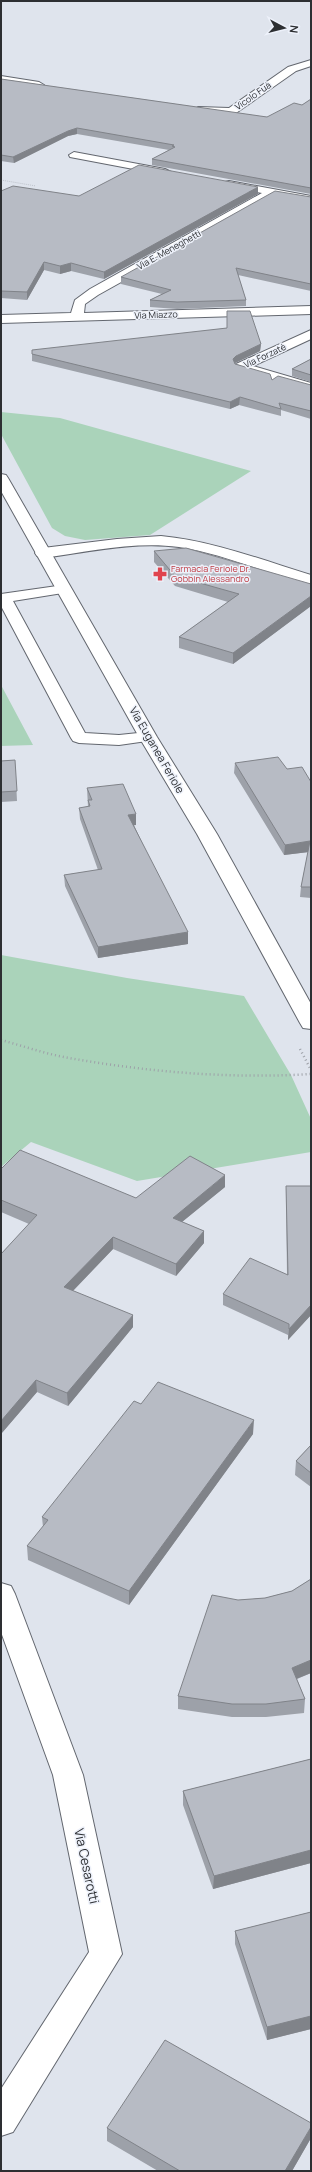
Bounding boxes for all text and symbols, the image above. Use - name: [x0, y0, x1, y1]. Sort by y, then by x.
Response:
- north arrow: [264, 8, 304, 48]
- text: N: [286, 24, 302, 34]
- street label: Vicolo Fuà: [232, 78, 273, 113]
- street label: Via E. Meneghetti: [134, 227, 203, 273]
- street label: Via Miazzo: [134, 307, 178, 322]
- street label: Via Forzatè: [241, 340, 288, 371]
- place label: Farmacia Feriole Dr. Gobbin Alessandro: [171, 562, 250, 585]
- pharmacy icon: Farmacia Feriole Dr. Gobbin Alessandro: [152, 566, 168, 582]
- street label: Via Euganea Feriole: [127, 704, 189, 796]
- street label: Via Cesarotti: [70, 1827, 104, 1905]

